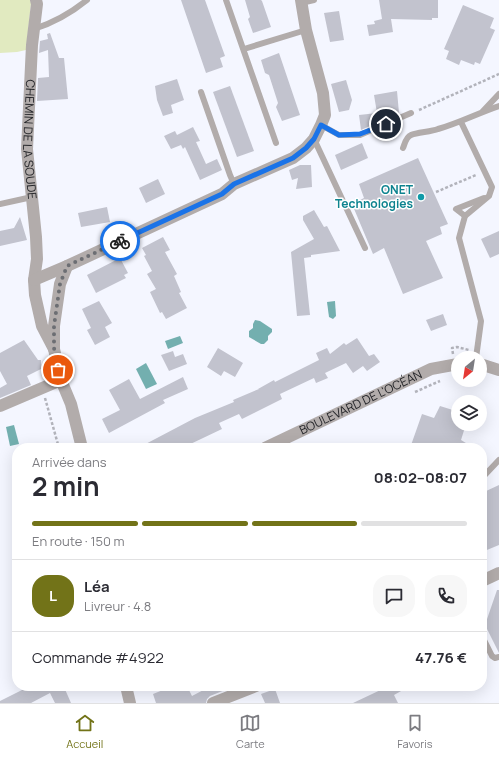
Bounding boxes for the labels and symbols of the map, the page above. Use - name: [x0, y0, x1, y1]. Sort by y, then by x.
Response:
- street label: CHEMIN DE LA SOUDE: [19, 79, 41, 200]
- pin: [369, 107, 403, 141]
- place label: ONET Technologies: [335, 181, 414, 212]
- marker: ONET Technologies: [416, 192, 426, 202]
- courier: [100, 221, 140, 261]
- north arrow: [451, 351, 487, 387]
- pin: [41, 353, 75, 387]
- street label: BOULEVARD DE L'OCÉAN: [296, 366, 425, 438]

